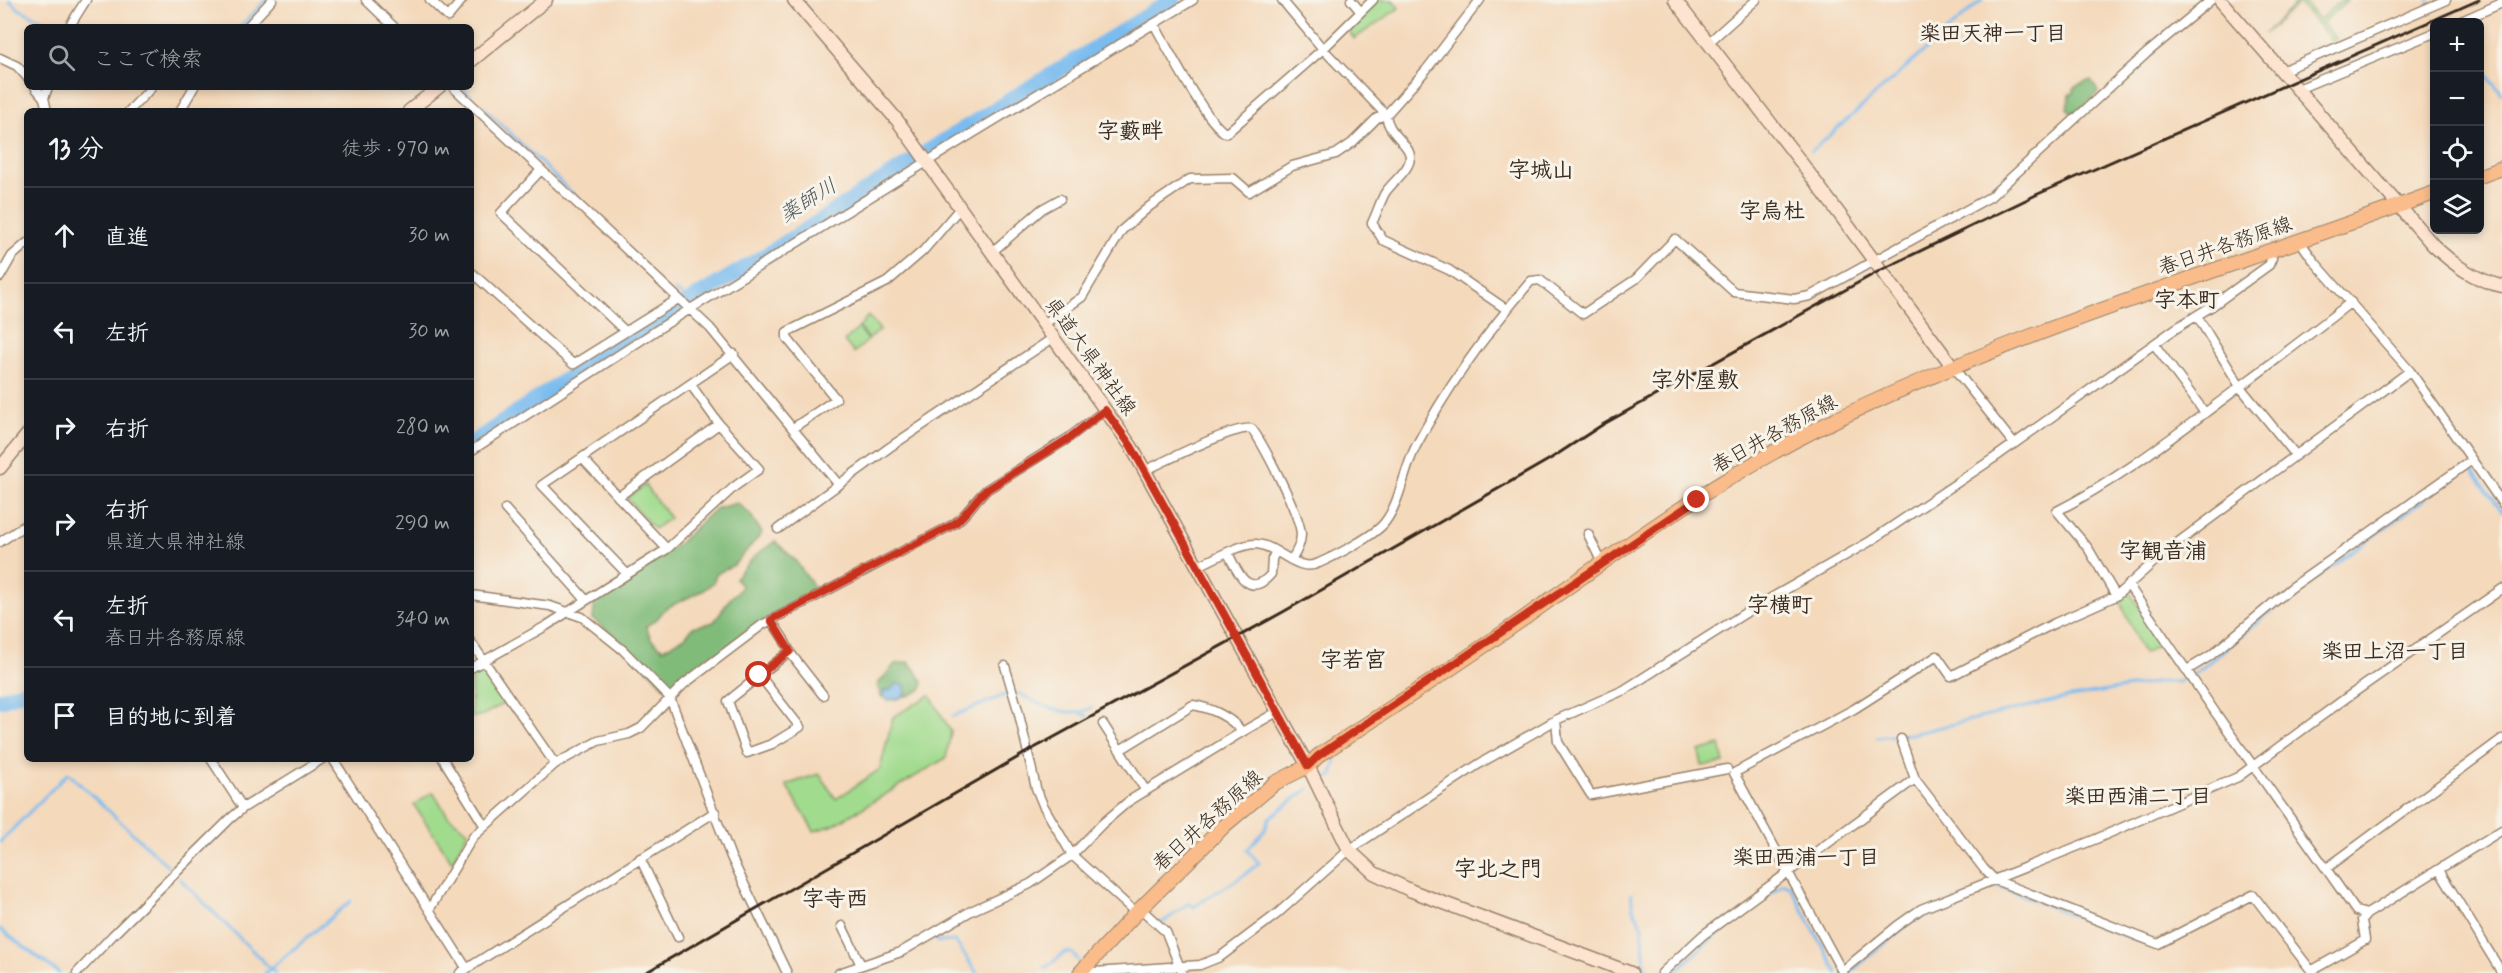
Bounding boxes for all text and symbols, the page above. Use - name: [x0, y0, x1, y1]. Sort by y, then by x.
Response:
- map controls: [2430, 18, 2484, 234]
- button: +: [2430, 18, 2484, 72]
- district label: 楽田天神一丁目: [1920, 20, 2067, 48]
- search box: [24, 24, 474, 90]
- icon: search: [45, 41, 78, 74]
- text: ここで検索: [93, 46, 203, 74]
- button: −: [2430, 72, 2484, 126]
- district label: 字藪畔: [1097, 118, 1163, 146]
- button: locate: [2430, 126, 2484, 180]
- text: 13 分: [48, 133, 104, 167]
- text: 徒歩 · 970 m: [341, 136, 450, 163]
- district label: 字城山: [1508, 157, 1574, 185]
- water label: 薬師川: [774, 172, 843, 229]
- button: layers: [2430, 180, 2484, 234]
- district label: 字烏杜: [1739, 198, 1805, 226]
- street label: 春日井各務原線: [2155, 211, 2296, 282]
- icon: ahead: [48, 219, 81, 252]
- text: 30 m: [408, 222, 450, 249]
- text: 直進: [105, 224, 149, 252]
- district label: 字本町: [2154, 287, 2220, 315]
- street label: 県道大県神社線: [1038, 292, 1142, 421]
- icon: left: [48, 315, 81, 348]
- text: 30 m: [408, 318, 450, 345]
- text: 左折: [105, 320, 149, 348]
- district label: 字外屋敷: [1651, 367, 1739, 395]
- street label: 春日井各務原線: [1707, 389, 1842, 480]
- icon: right: [48, 411, 81, 444]
- text: 280 m: [396, 414, 450, 441]
- text: 右折: [105, 416, 149, 444]
- route end: [1683, 486, 1709, 512]
- text: 右折: [105, 497, 149, 525]
- icon: right: [48, 507, 81, 540]
- text: 290 m: [395, 510, 450, 537]
- text: 県道大県神社線: [105, 529, 245, 556]
- district label: 字観音浦: [2119, 538, 2207, 566]
- district label: 字横町: [1747, 592, 1813, 620]
- text: 左折: [105, 593, 149, 621]
- icon: left: [48, 603, 81, 636]
- text: 340 m: [395, 606, 450, 633]
- text: 春日井各務原線: [105, 625, 245, 652]
- district label: 楽田上沼一丁目: [2322, 638, 2469, 666]
- district label: 字若宮: [1320, 647, 1386, 675]
- route start: [745, 661, 771, 687]
- icon: arrive: [48, 699, 81, 732]
- text: 目的地に到着: [105, 704, 237, 732]
- street label: 春日井各務原線: [1147, 764, 1269, 878]
- district label: 楽田西浦二丁目: [2065, 783, 2212, 811]
- district label: 楽田西浦一丁目: [1733, 844, 1880, 872]
- district label: 字北之門: [1454, 856, 1542, 884]
- district label: 字寺西: [802, 886, 868, 914]

